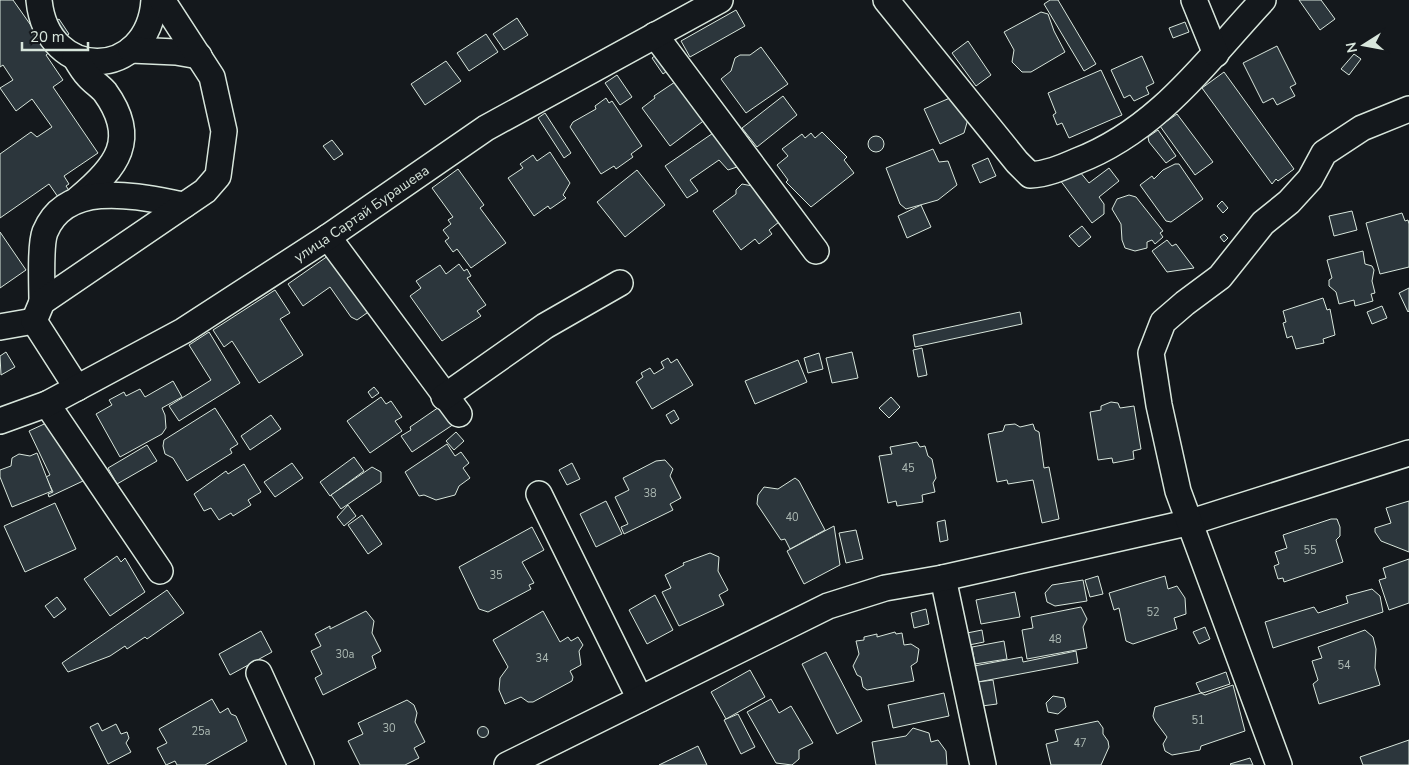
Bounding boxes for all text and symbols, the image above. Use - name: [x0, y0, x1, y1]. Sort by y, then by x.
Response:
- scale bar: [22, 20, 89, 52]
- north arrow: [1339, 20, 1389, 70]
- text: 20 m: [30, 27, 65, 47]
- text: N: [1341, 40, 1362, 54]
- street label: улица Сартай Бурашева: [290, 161, 433, 267]
- house number: 45: [901, 461, 915, 476]
- house number: 38: [643, 486, 657, 501]
- house number: 40: [785, 510, 799, 525]
- house number: 55: [1303, 543, 1317, 558]
- house number: 35: [489, 568, 503, 583]
- house number: 52: [1146, 605, 1160, 620]
- house number: 48: [1048, 632, 1062, 647]
- house number: 30а: [335, 647, 355, 662]
- house number: 34: [535, 651, 549, 666]
- house number: 54: [1337, 658, 1351, 673]
- house number: 51: [1191, 713, 1205, 728]
- house number: 30: [382, 721, 396, 736]
- house number: 25а: [191, 724, 211, 739]
- house number: 47: [1073, 736, 1087, 751]

